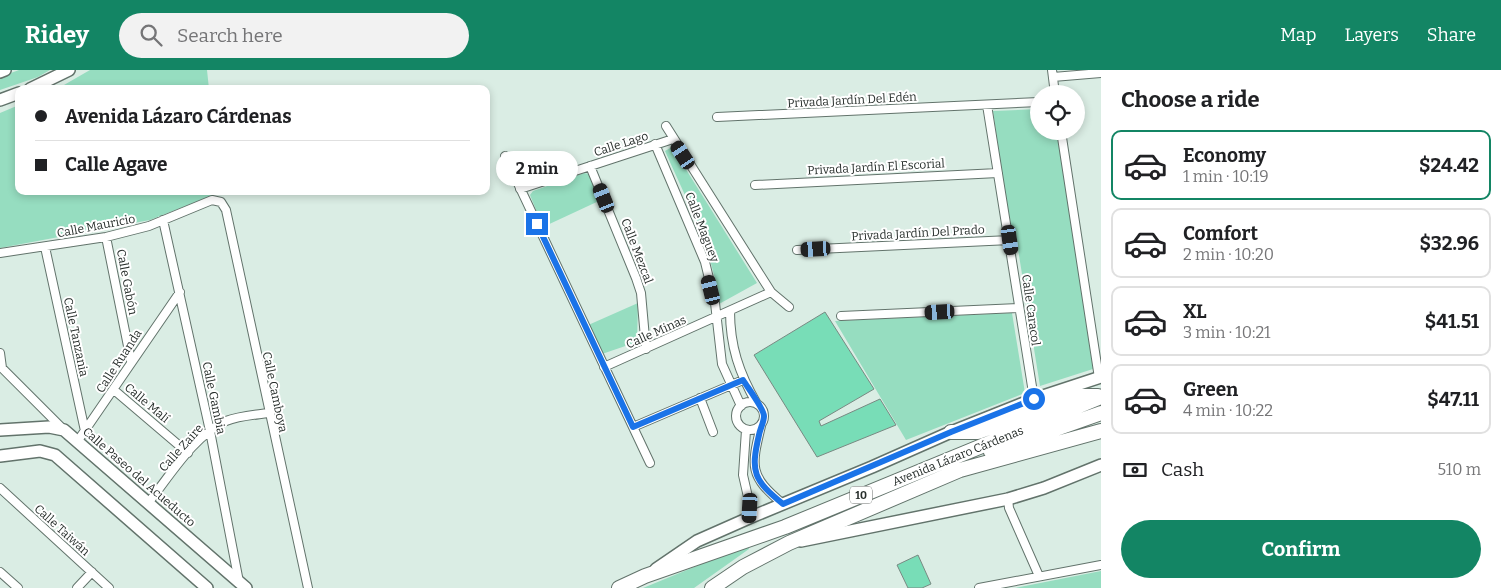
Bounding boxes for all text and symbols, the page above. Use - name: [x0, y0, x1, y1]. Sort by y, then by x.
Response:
- search box: [119, 13, 469, 58]
- text: Ridey: [25, 21, 89, 49]
- icon: search: [137, 21, 165, 49]
- text: Search here: [177, 24, 283, 47]
- text: Map: [1280, 24, 1316, 46]
- text: Layers: [1344, 24, 1399, 46]
- text: Share: [1427, 24, 1476, 46]
- map controls: [1030, 85, 1085, 140]
- button: locate: [1030, 85, 1085, 140]
- text: Choose a ride: [1121, 86, 1260, 113]
- street label: Privada Jardín Del Edén: [787, 90, 917, 110]
- text: Avenida Lázaro Cárdenas: [65, 105, 292, 128]
- street label: Calle Lago: [592, 129, 650, 159]
- car: [668, 138, 697, 172]
- icon: car: [1123, 143, 1168, 188]
- text: Economy: [1183, 144, 1266, 167]
- callout: 2 min: [496, 152, 578, 186]
- text: Calle Agave: [65, 153, 168, 176]
- text: $24.42: [1419, 154, 1479, 177]
- street label: Privada Jardín El Escorial: [807, 156, 946, 178]
- text: 2 min: [516, 159, 558, 178]
- text: 1 min · 10:19: [1183, 167, 1269, 186]
- car: [591, 181, 616, 215]
- street label: Calle Maguey: [682, 190, 722, 265]
- street label: Calle Mauricio: [56, 212, 137, 240]
- route end: [526, 213, 548, 235]
- street label: Calle Mezcal: [618, 216, 656, 286]
- icon: car: [1123, 221, 1168, 266]
- text: Comfort: [1183, 222, 1258, 245]
- street label: Privada Jardín Del Prado: [851, 223, 985, 243]
- car: [1000, 224, 1019, 256]
- text: $32.96: [1419, 232, 1479, 255]
- car: [800, 241, 831, 257]
- text: 2 min · 10:20: [1183, 245, 1274, 264]
- street label: Calle Gabón: [114, 248, 140, 316]
- street label: Calle Caracol: [1019, 273, 1043, 347]
- car: [700, 274, 721, 306]
- street label: Calle Tanzania: [61, 296, 91, 378]
- icon: car: [1123, 299, 1168, 344]
- text: XL: [1183, 300, 1207, 323]
- car: [924, 304, 955, 320]
- text: $41.51: [1425, 310, 1479, 333]
- street label: Calle Minas: [624, 312, 688, 351]
- text: 3 min · 10:21: [1183, 323, 1271, 342]
- street label: Calle Ruanda: [93, 326, 145, 395]
- street label: Calle Camboya: [260, 351, 290, 434]
- street label: Calle Gambia: [200, 361, 229, 436]
- icon: car: [1123, 377, 1168, 422]
- text: Green: [1183, 378, 1238, 401]
- street label: Calle Malí: [122, 380, 173, 426]
- route start: [1023, 388, 1045, 410]
- text: $47.11: [1427, 388, 1479, 411]
- text: 4 min · 10:22: [1183, 401, 1273, 420]
- street label: Calle Zaire: [156, 421, 206, 475]
- street label: Avenida Lázaro Cárdenas: [890, 423, 1026, 489]
- street label: Calle Paseo del Acueducto: [80, 424, 198, 530]
- icon: cash: [1121, 456, 1149, 484]
- text: Cash: [1161, 458, 1204, 481]
- text: 510 m: [1437, 460, 1481, 479]
- road number: 10: [850, 486, 872, 504]
- car: [741, 493, 758, 523]
- street label: Calle Taiwán: [31, 501, 93, 559]
- button: Confirm: [1121, 520, 1481, 578]

